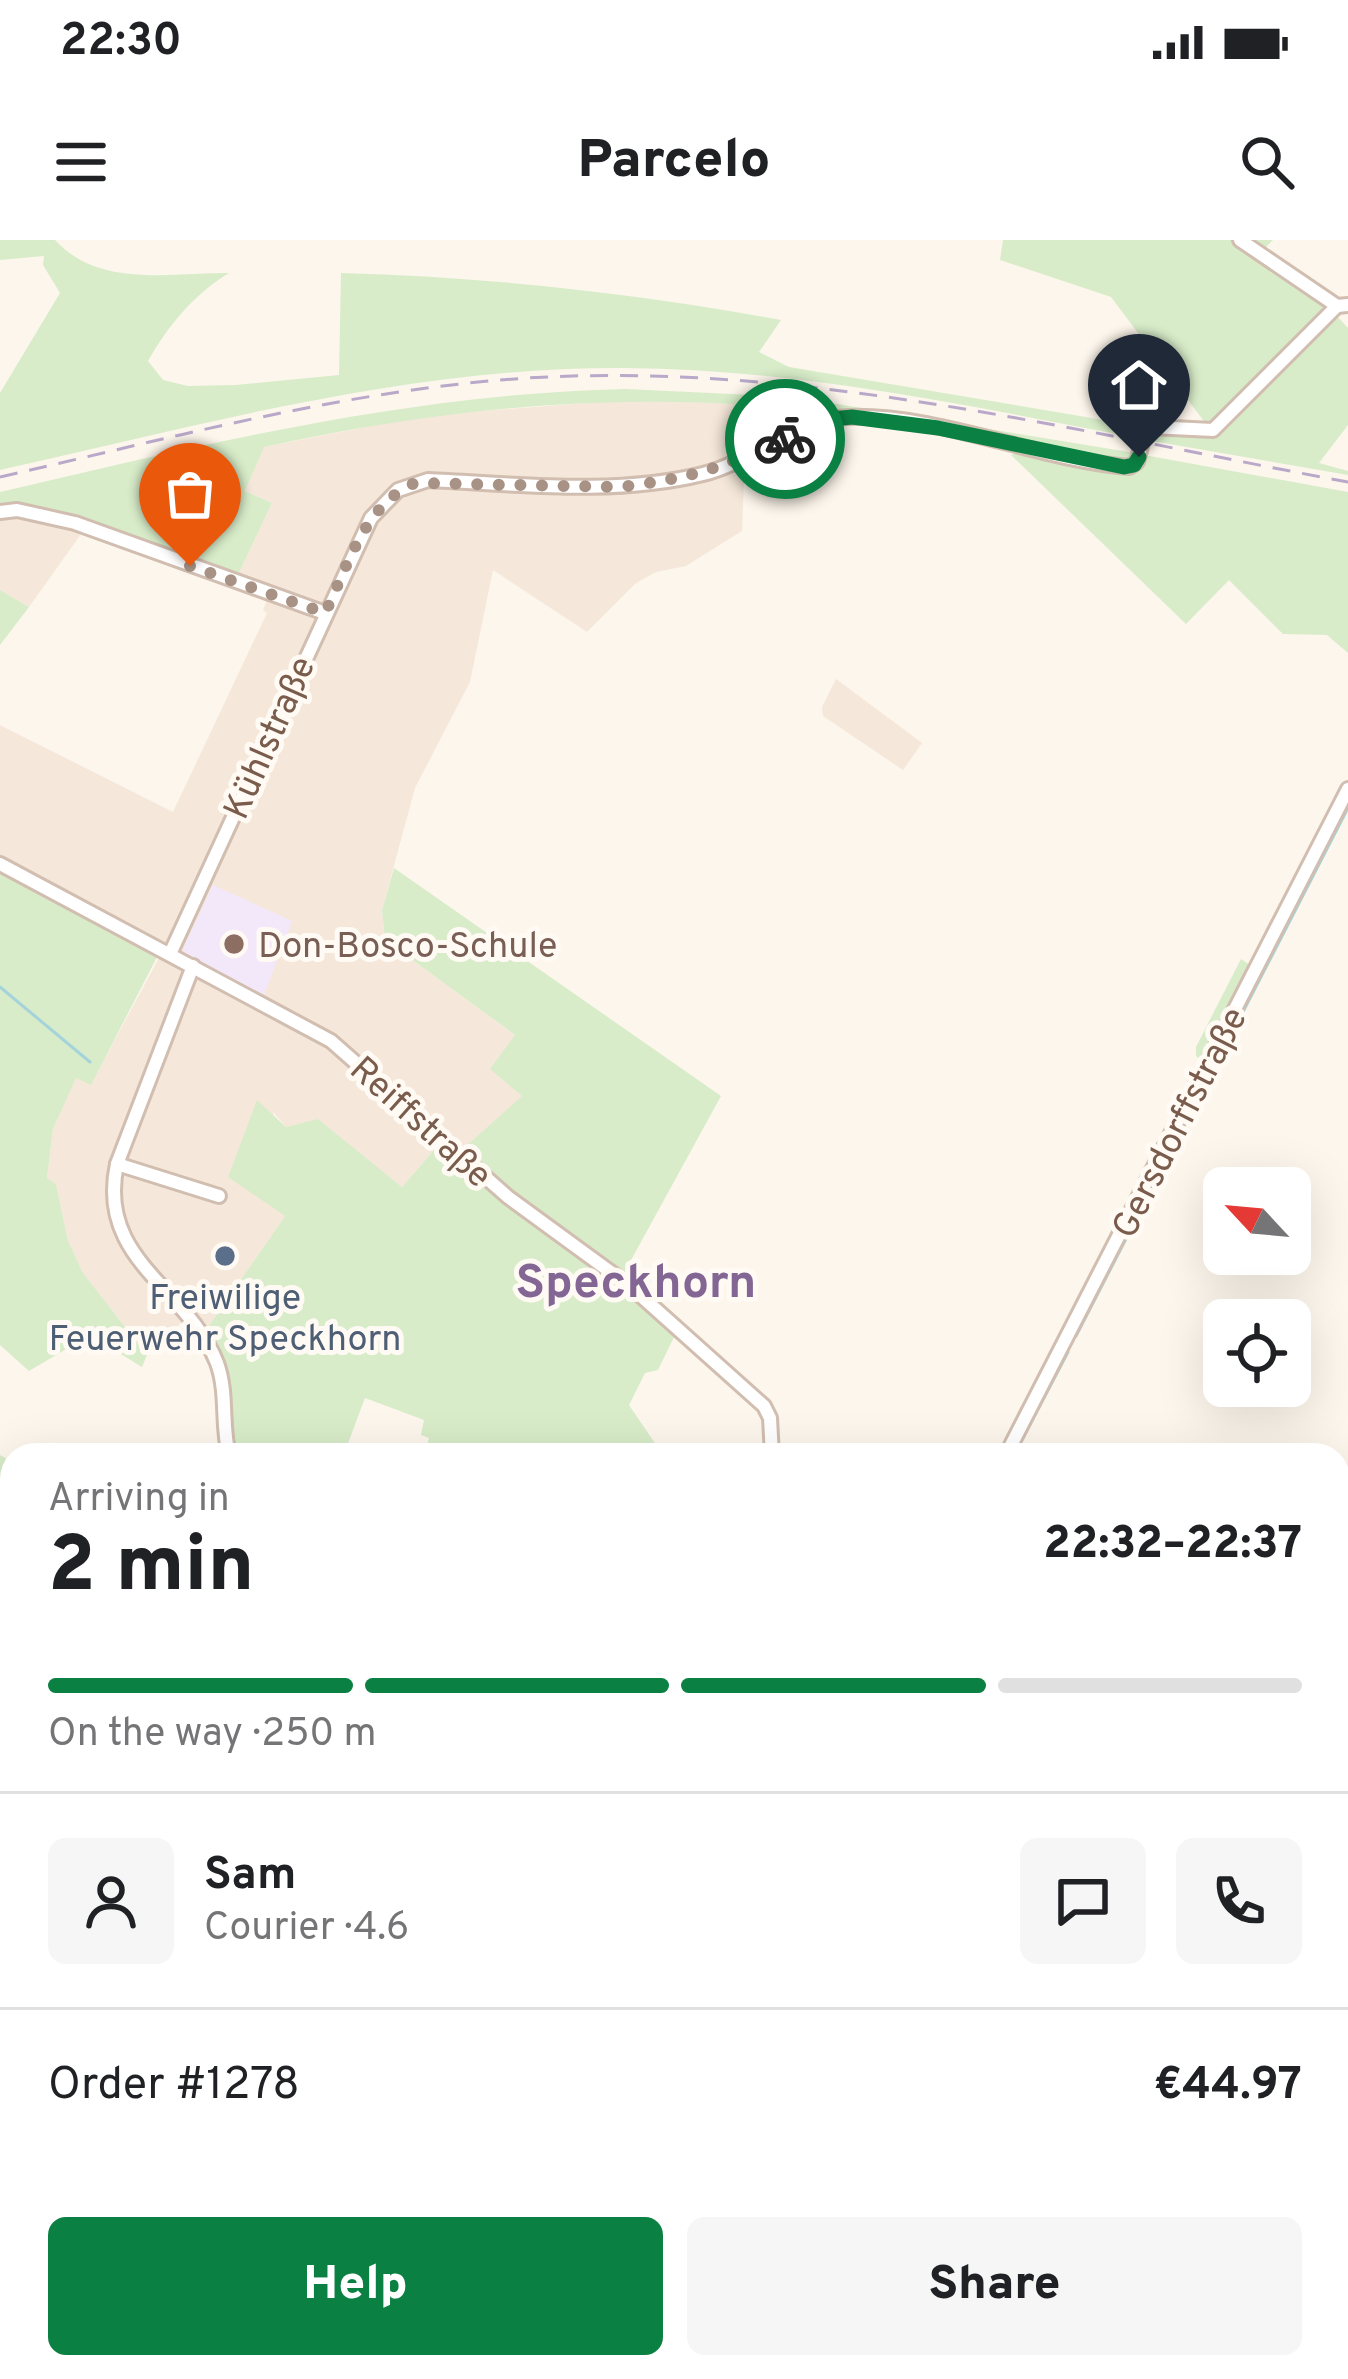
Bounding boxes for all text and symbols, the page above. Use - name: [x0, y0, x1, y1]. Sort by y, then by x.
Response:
- text: 22:30: [60, 14, 182, 71]
- text: Parcelo: [578, 128, 770, 197]
- icon: menu: [48, 129, 114, 195]
- icon: search: [1234, 129, 1300, 195]
- pin: [1088, 334, 1190, 457]
- icon: home: [1106, 352, 1172, 418]
- courier: [725, 379, 845, 499]
- icon: bike: [752, 406, 818, 472]
- pin: [139, 443, 241, 566]
- icon: bag: [157, 461, 223, 527]
- street label: Kühlstraße: [215, 650, 328, 827]
- place label: Don-Bosco-Schule: [258, 925, 557, 971]
- marker: Don-Bosco-Schule: [221, 931, 247, 957]
- street label: Gersdorffstraße: [1104, 1001, 1260, 1247]
- street label: Reiffstraße: [339, 1048, 500, 1200]
- north arrow: [1203, 1167, 1311, 1275]
- map controls: [1203, 1167, 1311, 1407]
- marker: Freiwilige Feuerwehr Speckhorn: [212, 1243, 238, 1269]
- district label: Speckhorn: [515, 1255, 757, 1315]
- place label: Freiwilige Feuerwehr Speckhorn: [49, 1277, 401, 1364]
- button: locate: [1203, 1299, 1311, 1407]
- text: Arriving in: [48, 1476, 230, 1525]
- text: 22:32–22:37: [1043, 1517, 1302, 1574]
- text: 2 min: [48, 1520, 254, 1619]
- text: On the way · 250 m: [48, 1711, 377, 1760]
- button: person: [48, 1838, 174, 1964]
- button: chat: [1020, 1838, 1146, 1964]
- button: phone: [1176, 1838, 1302, 1964]
- text: Sam: [204, 1848, 296, 1905]
- text: Courier · 4.6: [204, 1905, 409, 1954]
- text: Order #1278: [48, 2058, 300, 2115]
- text: €44.97: [1154, 2058, 1302, 2115]
- button: Help: [48, 2217, 663, 2355]
- button: Share: [687, 2217, 1302, 2355]

